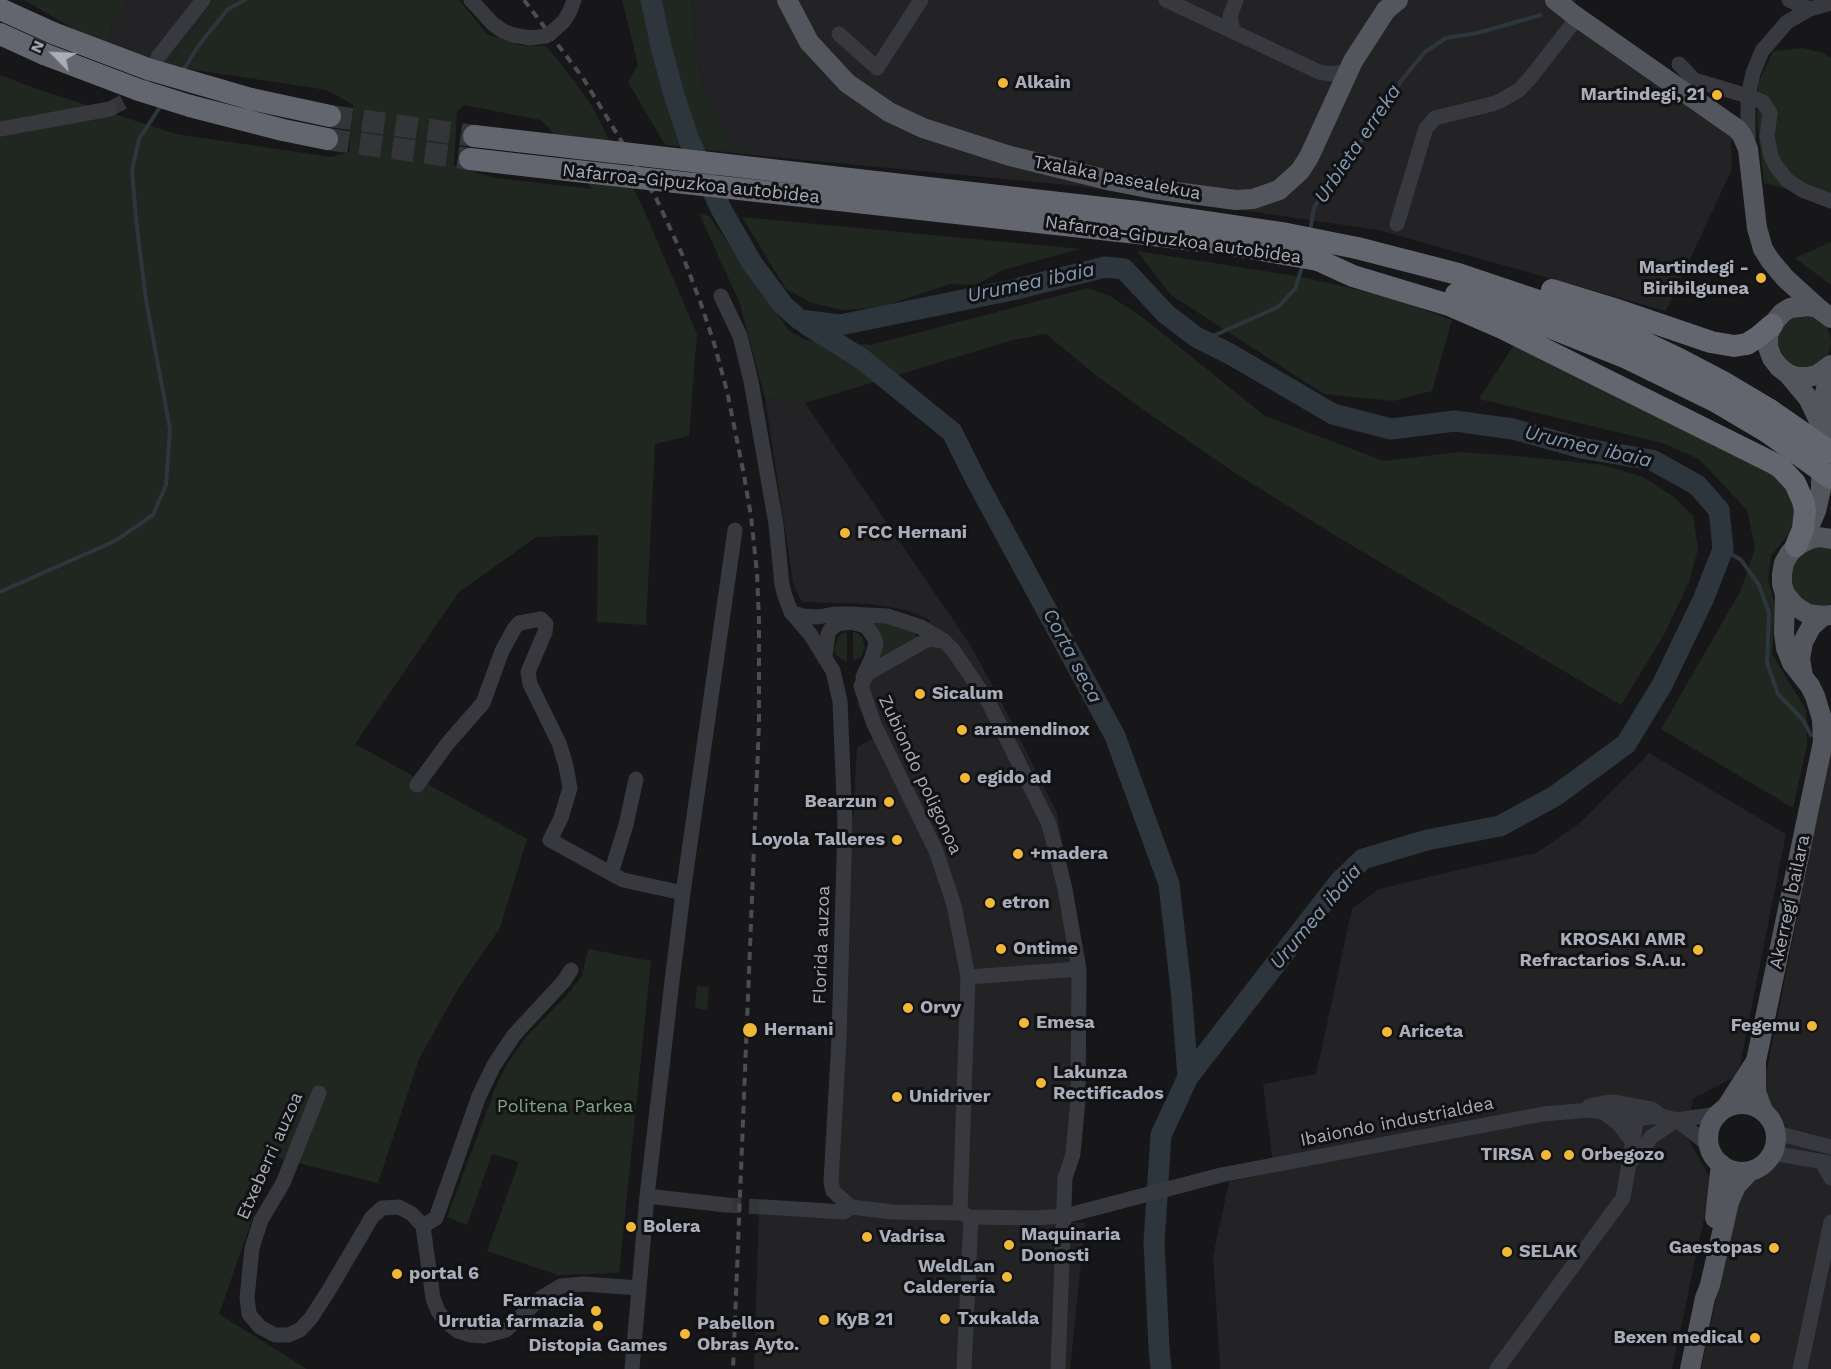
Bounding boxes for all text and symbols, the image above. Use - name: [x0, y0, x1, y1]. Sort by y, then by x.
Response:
- north arrow: [24, 24, 84, 84]
- text: N: [26, 37, 48, 56]
- place label: Alkain: [1015, 72, 1071, 94]
- marker: Alkain: [996, 76, 1010, 90]
- water label: Urbieta erreka: [1310, 80, 1406, 208]
- place label: Martindegi, 21: [1581, 84, 1705, 106]
- marker: Martindegi, 21: [1710, 88, 1724, 102]
- street label: Txalaka pasealekua: [1031, 151, 1203, 205]
- street label: Nafarroa-Gipuzkoa autobidea: [561, 160, 821, 208]
- street label: Nafarroa-Gipuzkoa autobidea: [1043, 211, 1303, 269]
- place label: Martindegi - Biribilgunea: [1639, 257, 1749, 300]
- water label: Urumea ibaia: [965, 258, 1097, 308]
- marker: Martindegi - Biribilgunea: [1754, 271, 1768, 285]
- water label: Urumea ibaia: [1522, 421, 1654, 473]
- place label: FCC Hernani: [857, 522, 967, 544]
- marker: FCC Hernani: [838, 526, 852, 540]
- water label: Corta seca: [1037, 605, 1107, 707]
- place label: Sicalum: [932, 683, 1003, 705]
- marker: Sicalum: [913, 687, 927, 701]
- street label: Zubiondo poligonoa: [874, 692, 966, 858]
- place label: aramendinox: [974, 719, 1090, 741]
- marker: aramendinox: [955, 723, 969, 737]
- place label: egido ad: [977, 767, 1052, 789]
- marker: egido ad: [958, 771, 972, 785]
- place label: Bearzun: [805, 791, 877, 813]
- marker: Bearzun: [882, 795, 896, 809]
- place label: Loyola Talleres: [751, 829, 885, 851]
- marker: Loyola Talleres: [890, 833, 904, 847]
- street label: Akerregi bailara: [1765, 833, 1815, 971]
- place label: +madera: [1030, 843, 1108, 865]
- marker: +madera: [1011, 847, 1025, 861]
- water label: Urumea ibaia: [1265, 860, 1367, 974]
- street label: Florida auzoa: [809, 885, 835, 1005]
- place label: etron: [1002, 892, 1050, 914]
- marker: etron: [983, 896, 997, 910]
- place label: KROSAKI AMR Refractarios S.A.u.: [1519, 929, 1686, 972]
- place label: Ontime: [1013, 938, 1078, 960]
- marker: Ontime: [994, 942, 1008, 956]
- marker: KROSAKI AMR Refractarios S.A.u.: [1691, 943, 1705, 957]
- place label: Orvy: [920, 997, 961, 1019]
- marker: Orvy: [901, 1001, 915, 1015]
- place label: Emesa: [1036, 1012, 1095, 1034]
- place label: Fegemu: [1731, 1015, 1800, 1037]
- marker: Emesa: [1017, 1016, 1031, 1030]
- place label: Hernani: [764, 1019, 833, 1041]
- marker: Fegemu: [1805, 1019, 1819, 1033]
- marker: Hernani: [741, 1021, 759, 1039]
- place label: Ariceta: [1399, 1021, 1463, 1043]
- marker: Ariceta: [1380, 1025, 1394, 1039]
- place label: Lakunza Rectificados: [1053, 1062, 1164, 1104]
- marker: Lakunza Rectificados: [1034, 1076, 1048, 1090]
- place label: Unidriver: [909, 1086, 991, 1108]
- street label: Etxeberri auzoa: [232, 1089, 308, 1223]
- marker: Unidriver: [890, 1090, 904, 1104]
- street label: Ibaiondo industrialdea: [1298, 1093, 1496, 1151]
- park label: Politena Parkea: [497, 1096, 633, 1118]
- place label: TIRSA: [1480, 1144, 1534, 1166]
- place label: Orbegozo: [1581, 1144, 1664, 1166]
- marker: TIRSA: [1539, 1148, 1553, 1162]
- marker: Orbegozo: [1562, 1148, 1576, 1162]
- place label: Bolera: [643, 1216, 700, 1238]
- marker: Bolera: [624, 1220, 638, 1234]
- place label: Maquinaria Donosti: [1021, 1224, 1120, 1266]
- place label: Vadrisa: [879, 1226, 945, 1248]
- marker: Vadrisa: [860, 1230, 874, 1244]
- place label: Gaestopas: [1669, 1237, 1762, 1259]
- marker: Maquinaria Donosti: [1002, 1238, 1016, 1252]
- place label: SELAK: [1519, 1241, 1577, 1263]
- marker: Gaestopas: [1767, 1241, 1781, 1255]
- marker: SELAK: [1500, 1245, 1514, 1259]
- place label: WeldLan Calderería: [903, 1256, 995, 1298]
- place label: portal 6: [409, 1263, 479, 1285]
- marker: portal 6: [390, 1267, 404, 1281]
- marker: WeldLan Calderería: [1000, 1270, 1014, 1284]
- place label: Farmacia Urrutia farmazia: [438, 1290, 584, 1332]
- marker: Farmacia Urrutia farmazia: [589, 1304, 603, 1318]
- place label: Txukalda: [957, 1308, 1039, 1330]
- place label: KyB 21: [836, 1309, 893, 1331]
- marker: Txukalda: [938, 1312, 952, 1326]
- place label: Pabellon Obras Ayto.: [697, 1313, 799, 1356]
- marker: KyB 21: [817, 1313, 831, 1327]
- marker: Distopia Games: [591, 1319, 605, 1333]
- marker: Pabellon Obras Ayto.: [678, 1327, 692, 1341]
- place label: Bexen medical: [1613, 1327, 1743, 1349]
- marker: Bexen medical: [1748, 1331, 1762, 1345]
- place label: Distopia Games: [529, 1335, 667, 1357]

